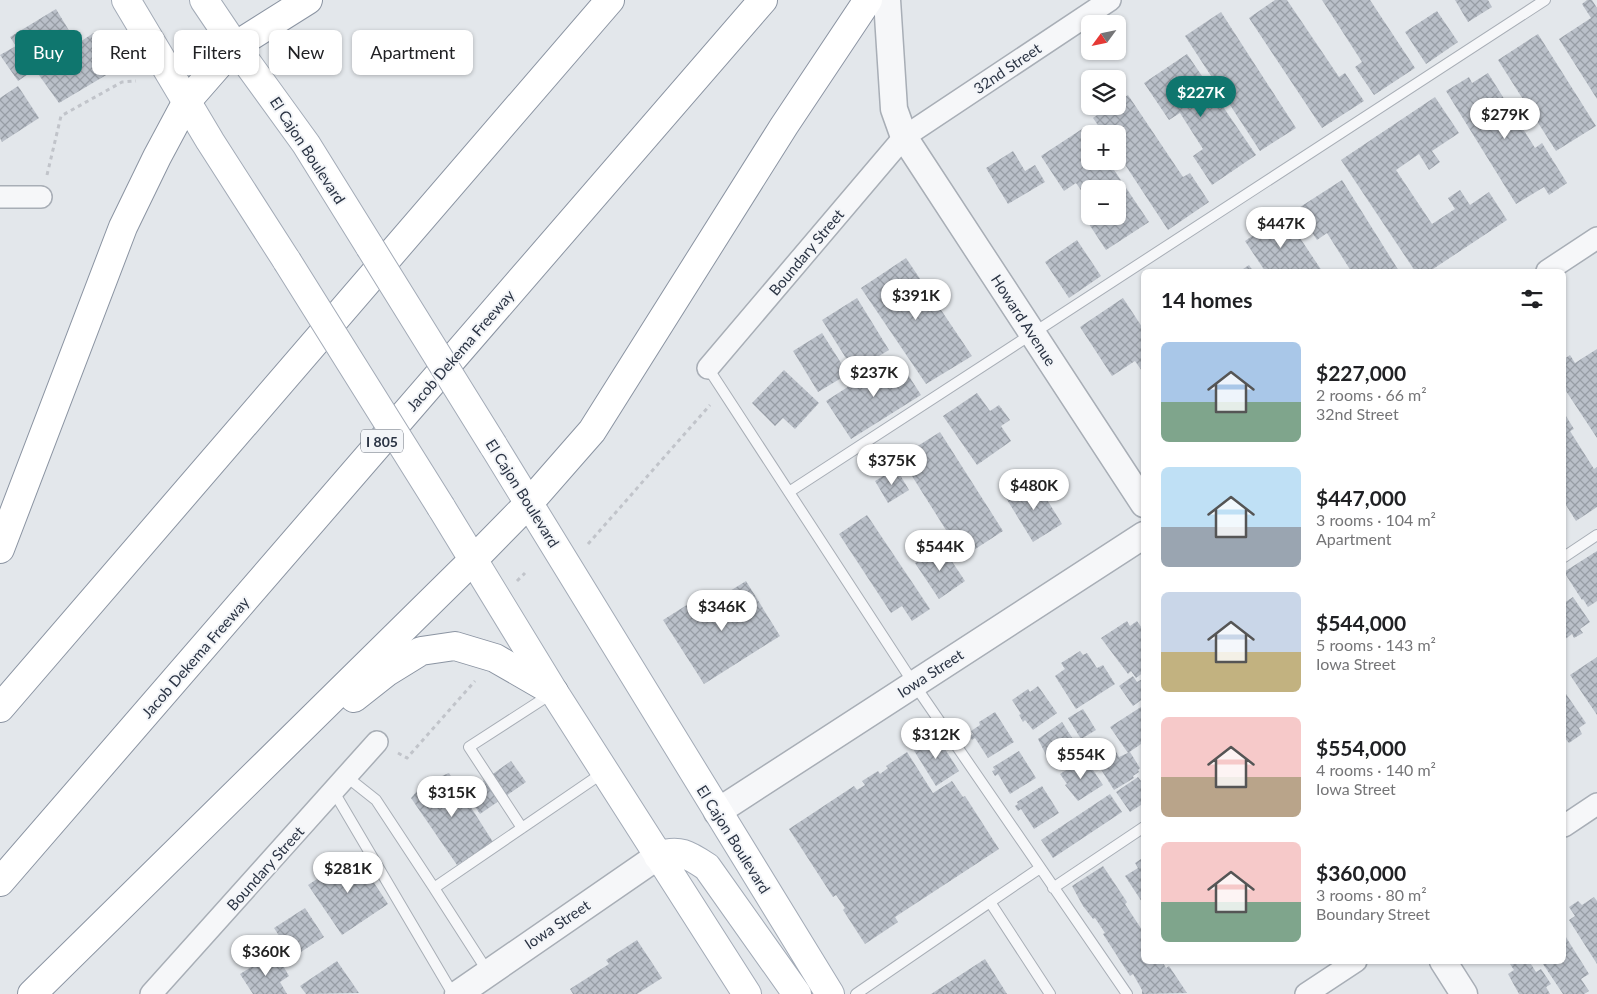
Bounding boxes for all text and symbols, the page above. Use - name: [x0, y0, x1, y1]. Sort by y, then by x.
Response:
- north arrow: [1081, 15, 1126, 60]
- map controls: [1081, 15, 1126, 225]
- chip: Buy: [15, 30, 82, 75]
- chip: Rent: [92, 30, 164, 75]
- chip: Filters: [174, 30, 259, 75]
- chip: New: [269, 30, 342, 75]
- chip: Apartment: [352, 30, 473, 75]
- street label: 32nd Street: [970, 39, 1045, 97]
- button: layers: [1081, 70, 1126, 115]
- pin: $227K: [1166, 76, 1236, 118]
- text: $227K: [1177, 82, 1225, 101]
- street label: El Cajon Boulevard: [267, 93, 349, 207]
- pin: $279K: [1470, 98, 1540, 140]
- text: $279K: [1481, 104, 1529, 123]
- button: +: [1081, 125, 1126, 170]
- button: −: [1081, 180, 1126, 225]
- street label: Boundary Street: [765, 205, 848, 299]
- pin: $447K: [1246, 206, 1316, 249]
- text: $447K: [1257, 213, 1305, 232]
- street label: Howard Avenue: [988, 271, 1060, 369]
- pin: $391K: [881, 278, 951, 321]
- text: $391K: [892, 285, 940, 304]
- icon: filters: [1518, 285, 1546, 313]
- street label: Jacob Dekema Freeway: [402, 286, 518, 414]
- text: 14 homes: [1161, 287, 1252, 312]
- pin: $237K: [839, 356, 909, 398]
- text: $227,000: [1316, 360, 1406, 385]
- text: $237K: [850, 362, 898, 381]
- icon: home: [1201, 362, 1261, 422]
- text: 2 rooms · 66 m²: [1316, 385, 1427, 404]
- text: 32nd Street: [1316, 404, 1399, 423]
- road number: I 805: [361, 430, 403, 452]
- street label: El Cajon Boulevard: [482, 436, 564, 550]
- pin: $375K: [857, 444, 927, 486]
- text: $375K: [868, 450, 916, 469]
- pin: $480K: [999, 468, 1069, 511]
- text: $480K: [1010, 475, 1058, 494]
- text: $447,000: [1316, 485, 1406, 510]
- icon: home: [1201, 487, 1261, 547]
- text: 3 rooms · 104 m²: [1316, 510, 1436, 529]
- text: Apartment: [1316, 529, 1391, 548]
- pin: $544K: [905, 530, 975, 572]
- text: $544K: [916, 536, 964, 555]
- pin: $346K: [687, 590, 757, 632]
- street label: Jacob Dekema Freeway: [137, 593, 253, 721]
- text: $346K: [698, 596, 746, 615]
- text: $544,000: [1316, 610, 1406, 635]
- icon: home: [1201, 612, 1261, 672]
- text: 5 rooms · 143 m²: [1316, 635, 1436, 654]
- street label: Iowa Street: [894, 645, 967, 701]
- text: Iowa Street: [1316, 654, 1396, 673]
- pin: $312K: [901, 718, 971, 760]
- text: $312K: [912, 724, 960, 743]
- text: $554,000: [1316, 735, 1406, 760]
- icon: home: [1201, 737, 1261, 797]
- pin: $554K: [1046, 738, 1116, 780]
- text: $554K: [1057, 744, 1105, 763]
- text: 4 rooms · 140 m²: [1316, 760, 1436, 779]
- pin: $315K: [417, 776, 487, 818]
- text: Iowa Street: [1316, 779, 1396, 798]
- text: $315K: [428, 782, 476, 801]
- street label: El Cajon Boulevard: [693, 782, 775, 896]
- street label: Boundary Street: [223, 822, 308, 914]
- pin: $281K: [313, 852, 383, 894]
- text: $281K: [324, 858, 372, 877]
- text: $360,000: [1316, 860, 1406, 885]
- icon: home: [1201, 862, 1261, 922]
- text: 3 rooms · 80 m²: [1316, 885, 1427, 904]
- street label: Iowa Street: [521, 895, 594, 952]
- text: Boundary Street: [1316, 904, 1430, 923]
- pin: $360K: [231, 934, 301, 977]
- text: $360K: [242, 941, 290, 960]

